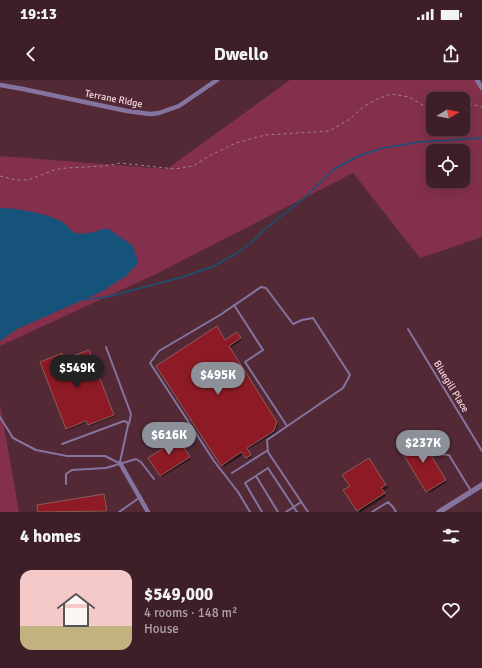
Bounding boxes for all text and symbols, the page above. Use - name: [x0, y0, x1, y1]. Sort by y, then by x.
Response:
- text: 19:13: [20, 5, 57, 23]
- icon: back: [20, 43, 42, 65]
- text: Dwello: [214, 43, 268, 65]
- icon: share: [440, 43, 462, 65]
- street label: Terrane Ridge: [84, 88, 144, 110]
- north arrow: [426, 92, 470, 136]
- map controls: [426, 92, 470, 188]
- button: locate: [426, 144, 470, 188]
- pin: $549K: [49, 355, 105, 389]
- street label: Bluegill Place: [431, 358, 471, 415]
- text: $549K: [59, 360, 95, 376]
- pin: $495K: [190, 362, 246, 396]
- text: $495K: [200, 367, 236, 383]
- pin: $616K: [141, 422, 197, 456]
- text: $616K: [151, 427, 187, 443]
- pin: $237K: [395, 430, 451, 464]
- text: $237K: [405, 435, 441, 451]
- icon: filters: [440, 525, 462, 547]
- text: 4 homes: [20, 526, 81, 547]
- text: $549,000: [144, 584, 213, 605]
- icon: home: [52, 586, 100, 634]
- icon: heart: [440, 599, 462, 621]
- text: 4 rooms · 148 m²: [144, 605, 237, 621]
- text: House: [144, 621, 179, 637]

